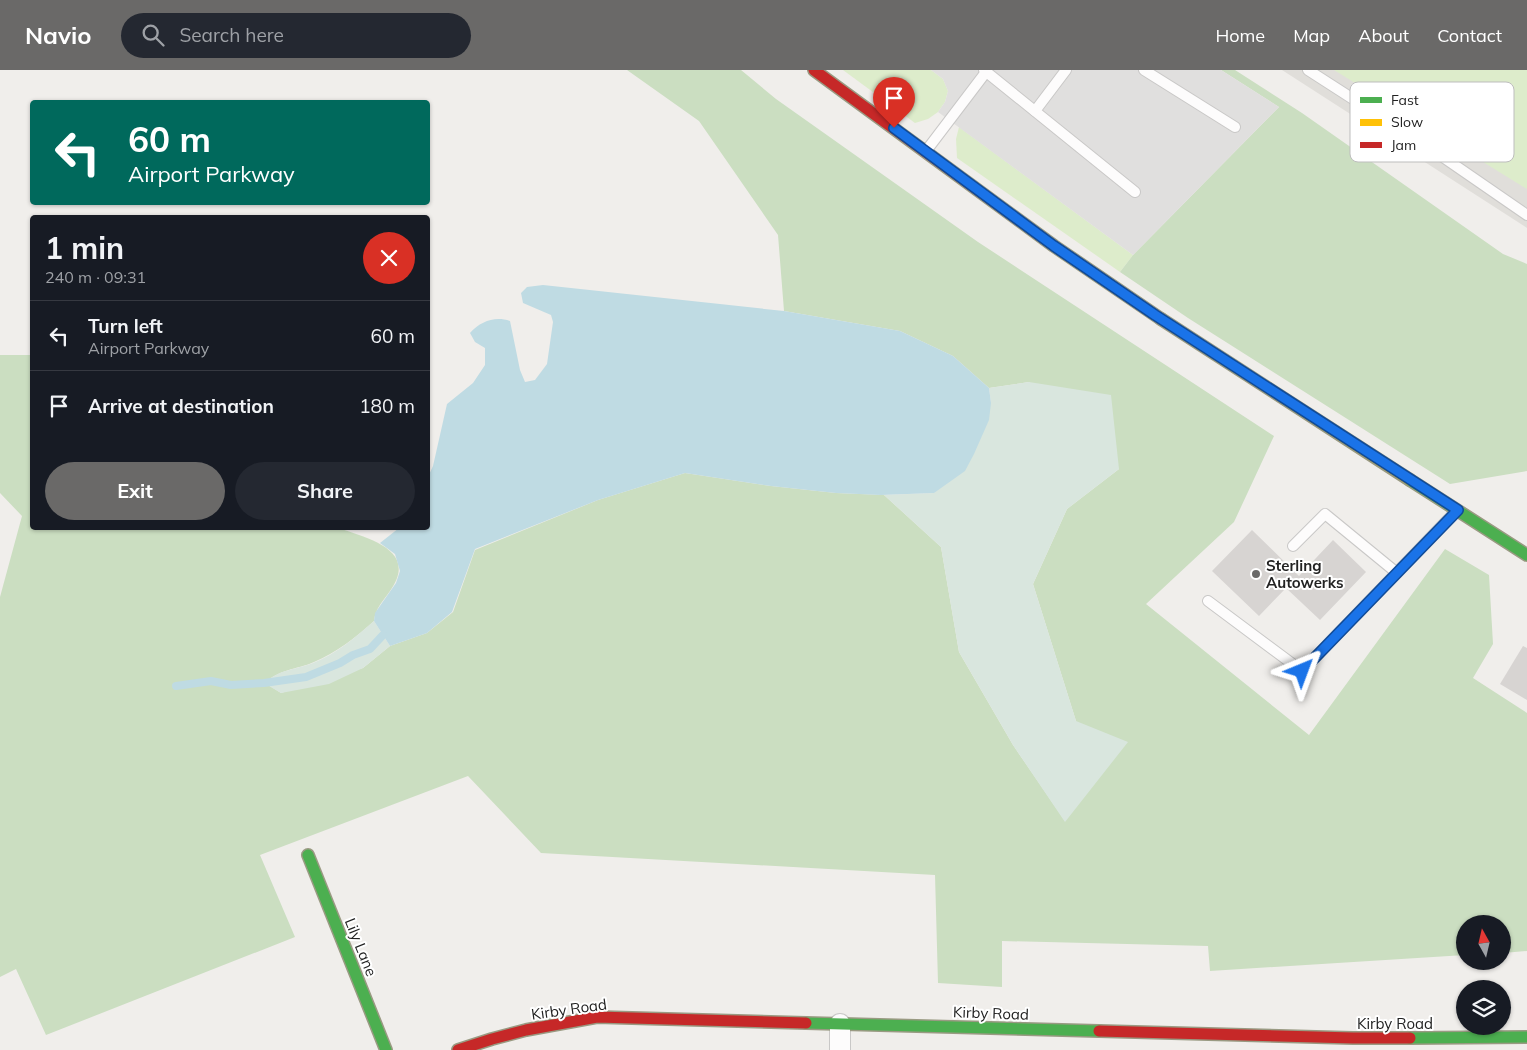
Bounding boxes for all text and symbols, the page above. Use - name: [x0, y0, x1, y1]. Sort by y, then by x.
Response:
- search box: [121, 13, 471, 58]
- text: Navio: [25, 20, 91, 50]
- icon: search: [139, 21, 167, 49]
- text: Search here: [179, 23, 284, 47]
- text: Home: [1215, 24, 1265, 47]
- text: Map: [1293, 24, 1330, 47]
- text: About: [1358, 24, 1409, 47]
- text: Contact: [1437, 24, 1502, 47]
- pin: [873, 77, 915, 128]
- legend: [1350, 82, 1514, 162]
- icon: arrive: [880, 84, 908, 112]
- text: Fast: [1391, 91, 1419, 109]
- text: Slow: [1391, 113, 1423, 131]
- text: 60 m: [128, 117, 211, 161]
- icon: left: [45, 120, 110, 185]
- text: Jam: [1391, 136, 1416, 154]
- text: Airport Parkway: [128, 160, 295, 188]
- text: 1 min: [45, 229, 124, 267]
- button: close: [363, 232, 415, 284]
- text: 240 m · 09:31: [45, 267, 146, 287]
- text: Turn left: [88, 314, 163, 338]
- icon: left: [45, 322, 73, 350]
- text: 60 m: [371, 324, 415, 348]
- text: Airport Parkway: [88, 338, 209, 358]
- icon: arrive: [45, 392, 73, 420]
- text: Arrive at destination: [88, 394, 274, 418]
- text: 180 m: [359, 394, 415, 418]
- button: Exit: [45, 462, 225, 520]
- button: Share: [235, 462, 415, 520]
- place label: Sterling Autowerks: [1266, 556, 1343, 592]
- marker: Sterling Autowerks: [1250, 568, 1262, 580]
- position arrow: [1275, 644, 1327, 696]
- street label: Lily Lane: [341, 915, 381, 979]
- north arrow: [1456, 915, 1511, 970]
- map controls: [1456, 915, 1511, 1035]
- button: layers: [1456, 980, 1511, 1035]
- street label: Kirby Road: [530, 994, 608, 1024]
- street label: Kirby Road: [953, 1002, 1029, 1024]
- street label: Kirby Road: [1357, 1014, 1433, 1033]

